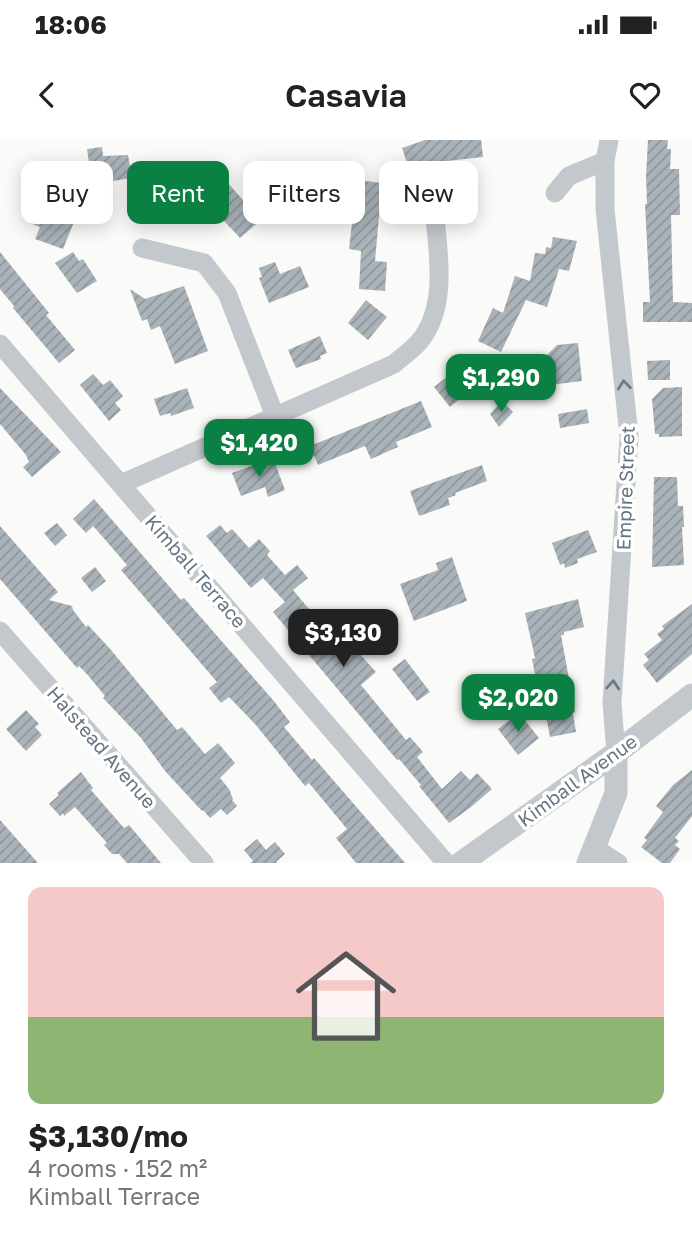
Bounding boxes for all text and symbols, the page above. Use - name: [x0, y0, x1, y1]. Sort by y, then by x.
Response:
- text: 18:06: [35, 9, 107, 40]
- icon: back: [28, 76, 66, 114]
- text: Casavia: [285, 76, 407, 114]
- icon: heart: [626, 76, 664, 114]
- chip: Buy: [21, 161, 113, 224]
- chip: Rent: [127, 161, 229, 224]
- chip: Filters: [243, 161, 365, 224]
- chip: New: [379, 161, 478, 224]
- pin: $1,290: [444, 355, 558, 414]
- text: $1,290: [462, 363, 540, 391]
- one-way arrow: [616, 379, 631, 391]
- pin: $1,420: [202, 420, 316, 479]
- street label: Empire Street: [611, 425, 639, 551]
- text: $1,420: [220, 428, 298, 456]
- street label: Kimball Terrace: [141, 510, 251, 632]
- pin: $3,130: [286, 610, 400, 669]
- text: $3,130: [304, 618, 382, 646]
- pin: $2,020: [461, 674, 575, 734]
- one-way arrow: [605, 679, 620, 690]
- street label: Halstead Avenue: [43, 681, 161, 813]
- text: $2,020: [478, 683, 558, 711]
- street label: Kimball Avenue: [513, 729, 641, 831]
- icon: home: [283, 933, 409, 1059]
- text: $3,130/mo: [28, 1118, 188, 1154]
- text: 4 rooms · 152 m²: [28, 1154, 207, 1182]
- text: Kimball Terrace: [28, 1182, 200, 1210]

